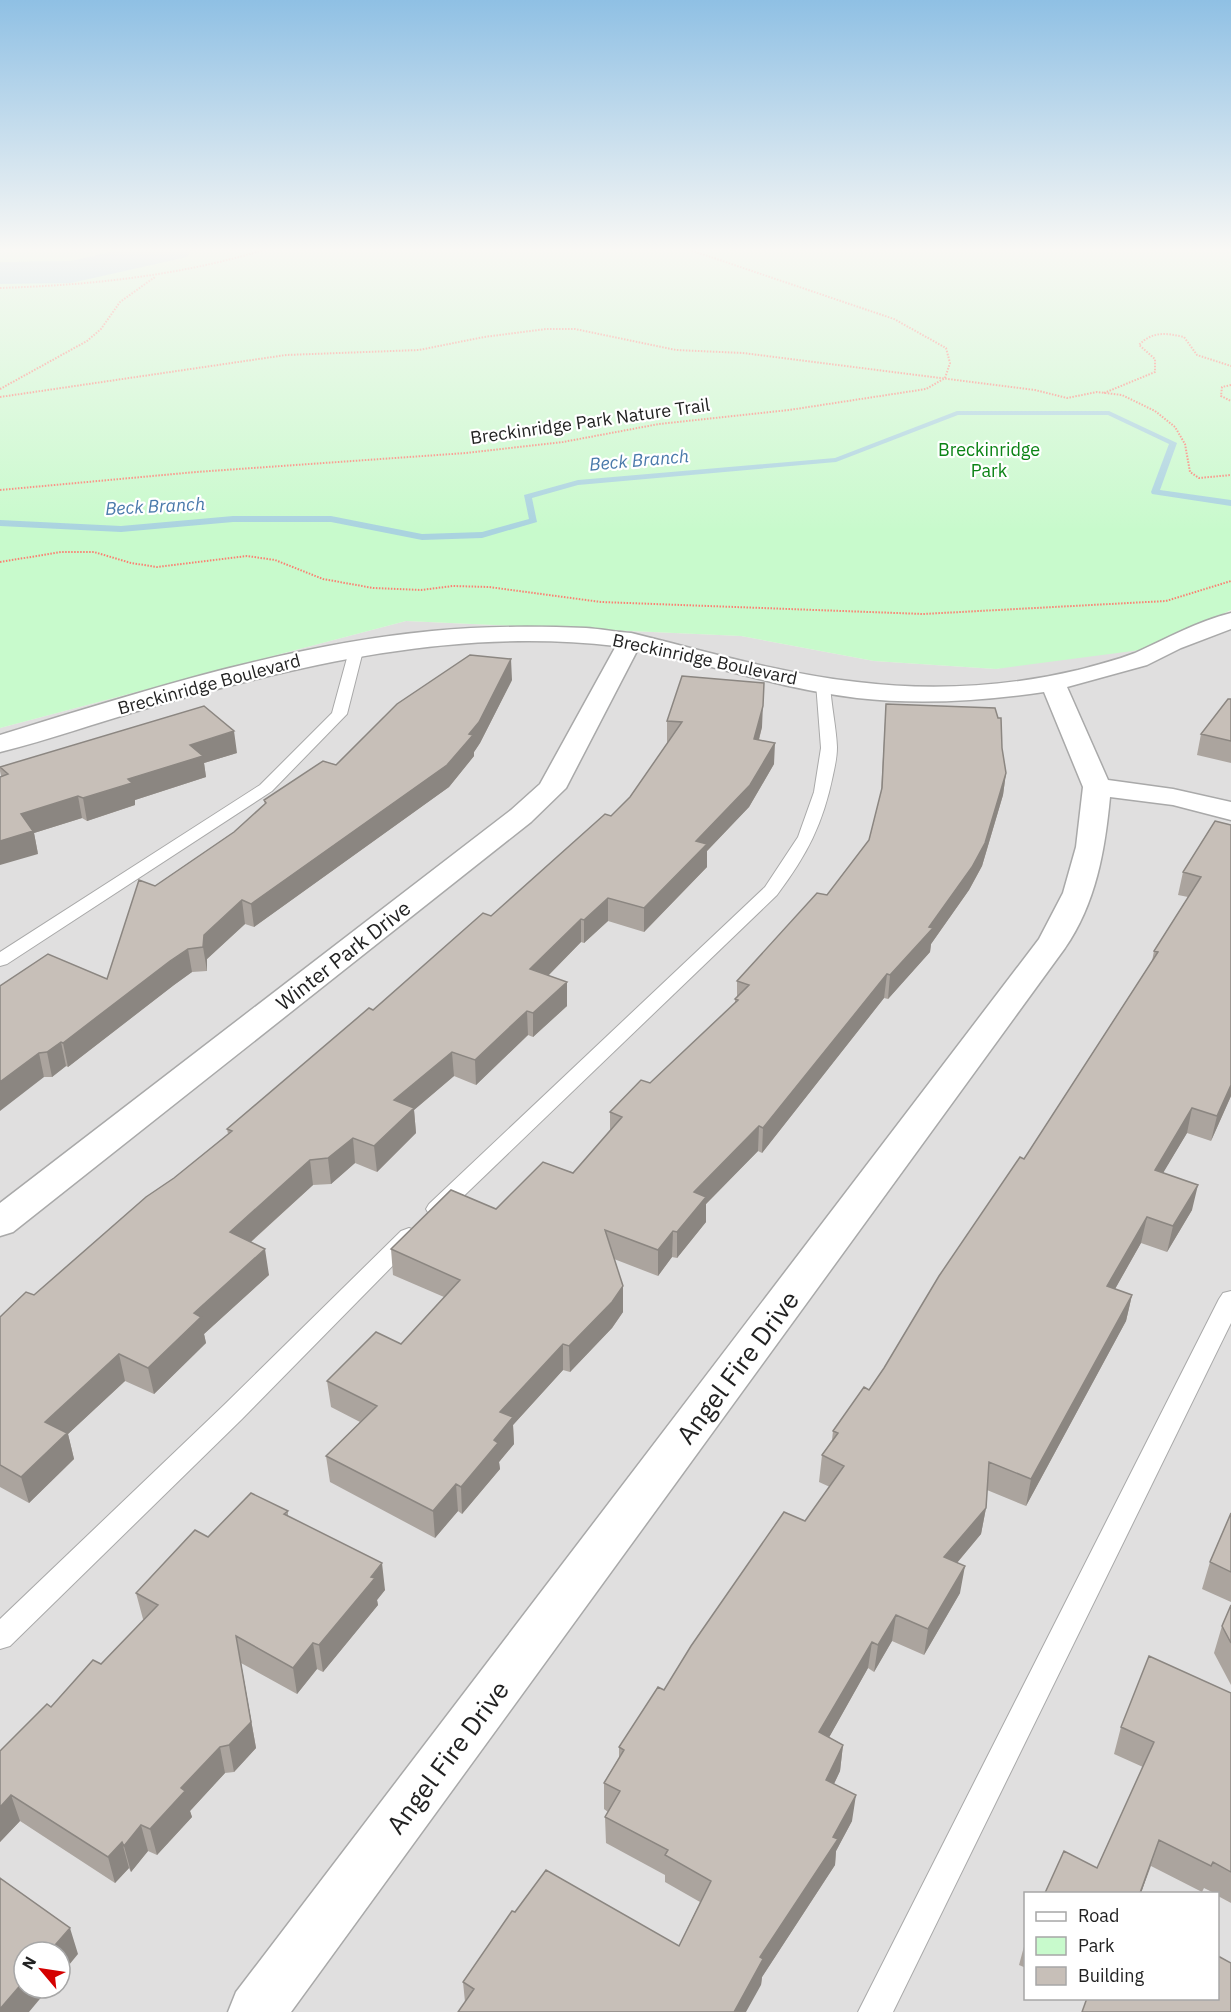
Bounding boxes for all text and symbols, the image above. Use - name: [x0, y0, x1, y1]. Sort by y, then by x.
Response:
- street label: Breckinridge Park Nature Trail: [469, 393, 711, 449]
- park label: Breckinridge Park: [938, 438, 1040, 482]
- water label: Beck Branch: [588, 444, 690, 476]
- water label: Beck Branch: [104, 492, 206, 520]
- street label: Breckinridge Boulevard: [610, 628, 800, 690]
- street label: Breckinridge Boulevard: [115, 649, 303, 719]
- street label: Winter Park Drive: [270, 894, 416, 1016]
- street label: Angel Fire Drive: [668, 1283, 806, 1451]
- street label: Angel Fire Drive: [378, 1673, 516, 1841]
- legend: [1024, 1892, 1219, 2000]
- text: Road: [1078, 1904, 1119, 1927]
- text: Park: [1078, 1934, 1115, 1957]
- north arrow: [12, 1940, 72, 2000]
- text: N: [17, 1953, 40, 1973]
- text: Building: [1078, 1964, 1145, 1987]

